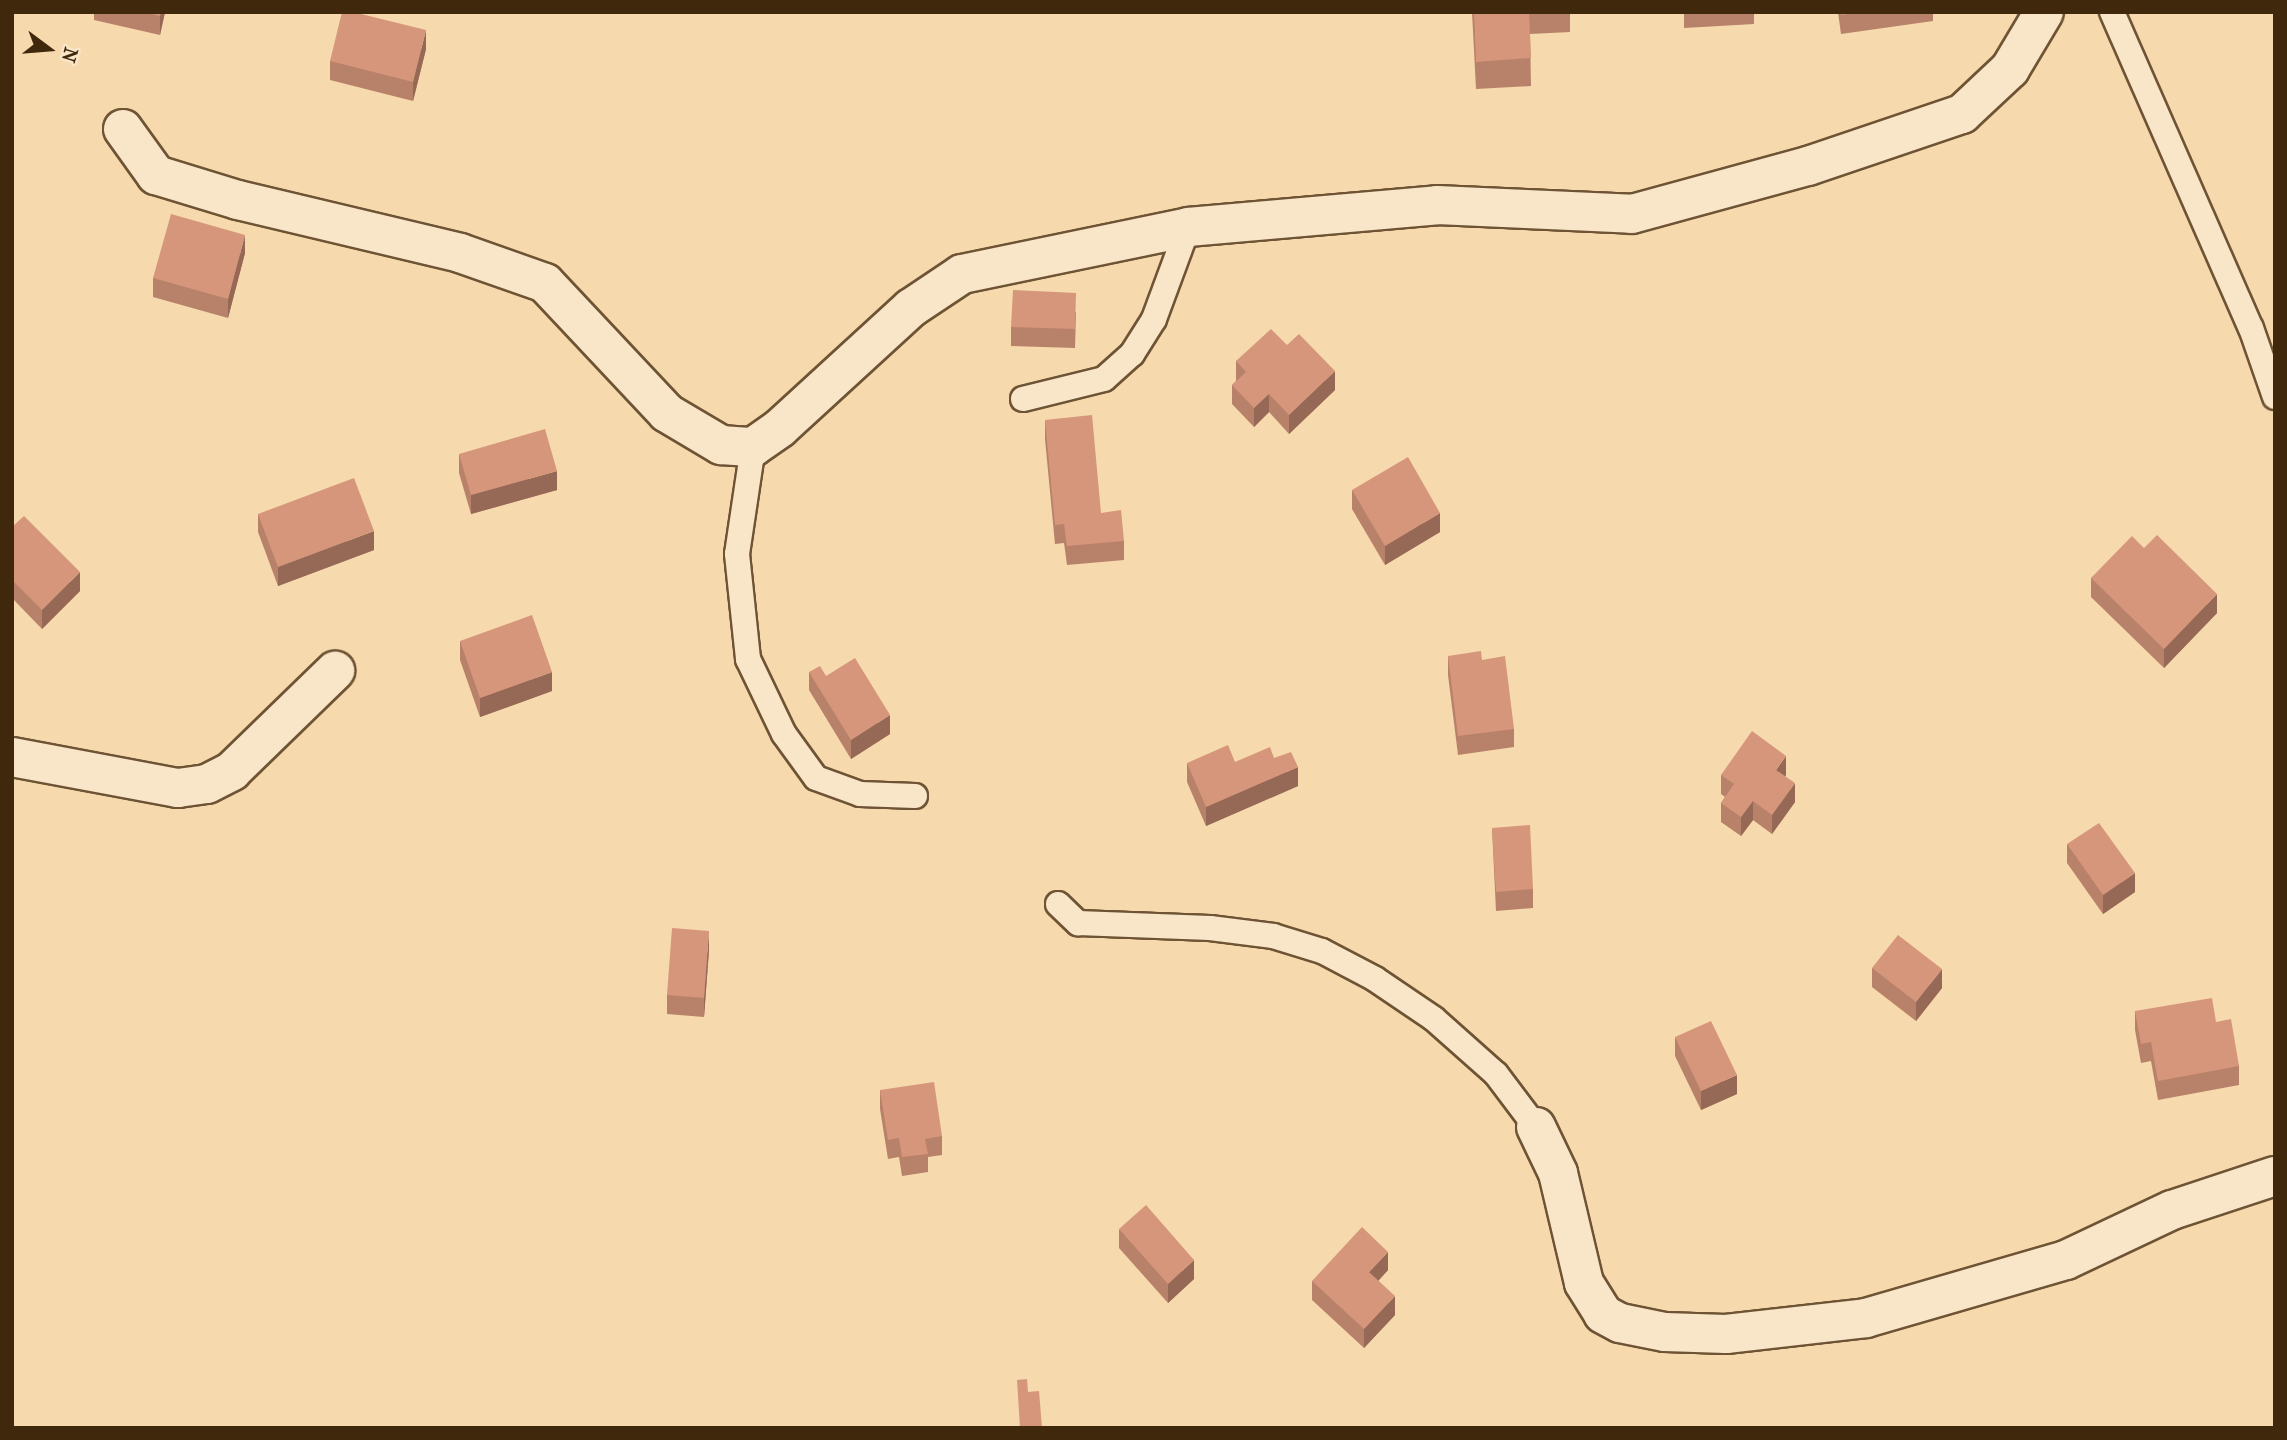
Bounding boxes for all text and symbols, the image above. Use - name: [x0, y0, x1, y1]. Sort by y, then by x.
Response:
- north arrow: [14, 14, 84, 84]
- text: N: [57, 45, 82, 65]

